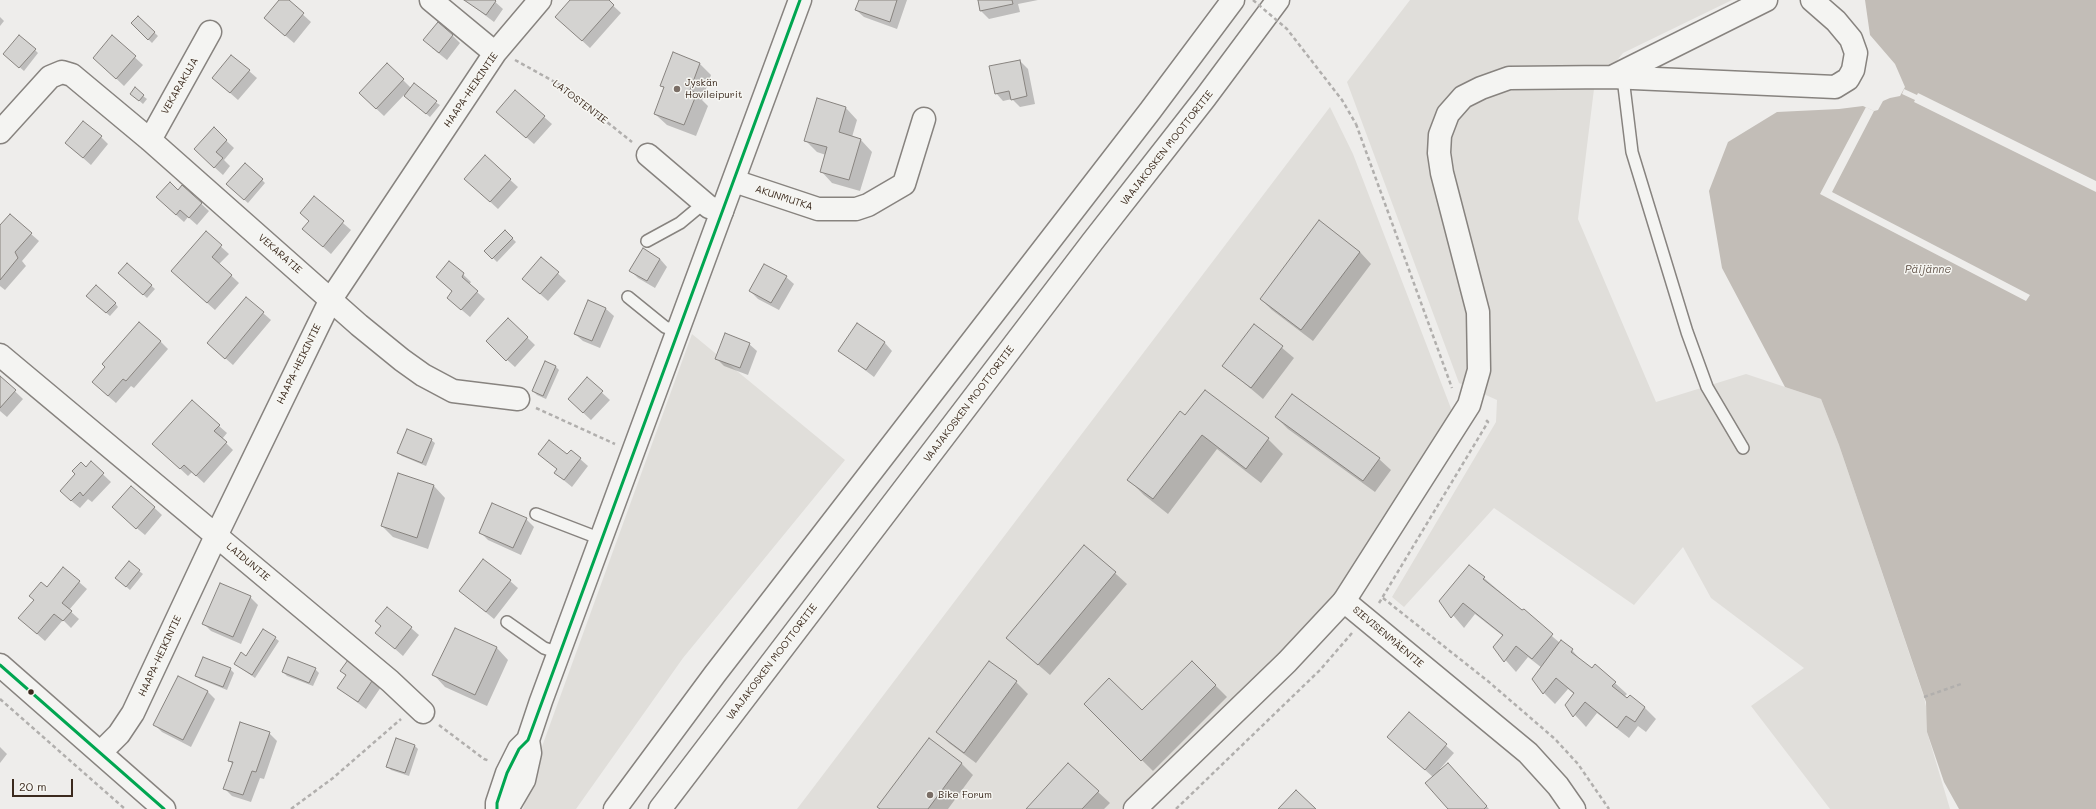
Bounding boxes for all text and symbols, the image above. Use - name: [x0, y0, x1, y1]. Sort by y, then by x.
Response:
- street label: HAAPA-HEIKINTIE: [441, 50, 501, 130]
- street label: VEKARAKUJA: [159, 55, 201, 117]
- street label: LATOSTENTIE: [550, 77, 610, 127]
- place label: Jyskän Hovileipurit: [685, 77, 742, 100]
- marker: Jyskän Hovileipurit: [672, 84, 682, 94]
- street label: VAAJAKOSKEN MOOTTORITIE: [1118, 88, 1216, 208]
- street label: AKUNMUTKA: [754, 183, 814, 213]
- street label: VEKARATIE: [256, 232, 304, 276]
- water label: Päijänne: [1905, 263, 1951, 277]
- street label: HAAPA-HEIKINTIE: [274, 322, 324, 406]
- street label: VAAJAKOSKEN MOOTTORITIE: [921, 343, 1017, 465]
- street label: LAIDUNTIE: [224, 540, 272, 584]
- street label: VAAJAKOSKEN MOOTTORITIE: [724, 601, 820, 723]
- street label: SIEVISENMÄENTIE: [1350, 604, 1426, 670]
- street label: HAAPA-HEIKINTIE: [136, 614, 184, 698]
- unlabelled marker: [26, 687, 36, 697]
- scale bar: [14, 771, 75, 797]
- text: 20 m: [19, 778, 47, 794]
- place label: Bike Forum: [938, 789, 992, 801]
- marker: Bike Forum: [925, 790, 935, 800]

